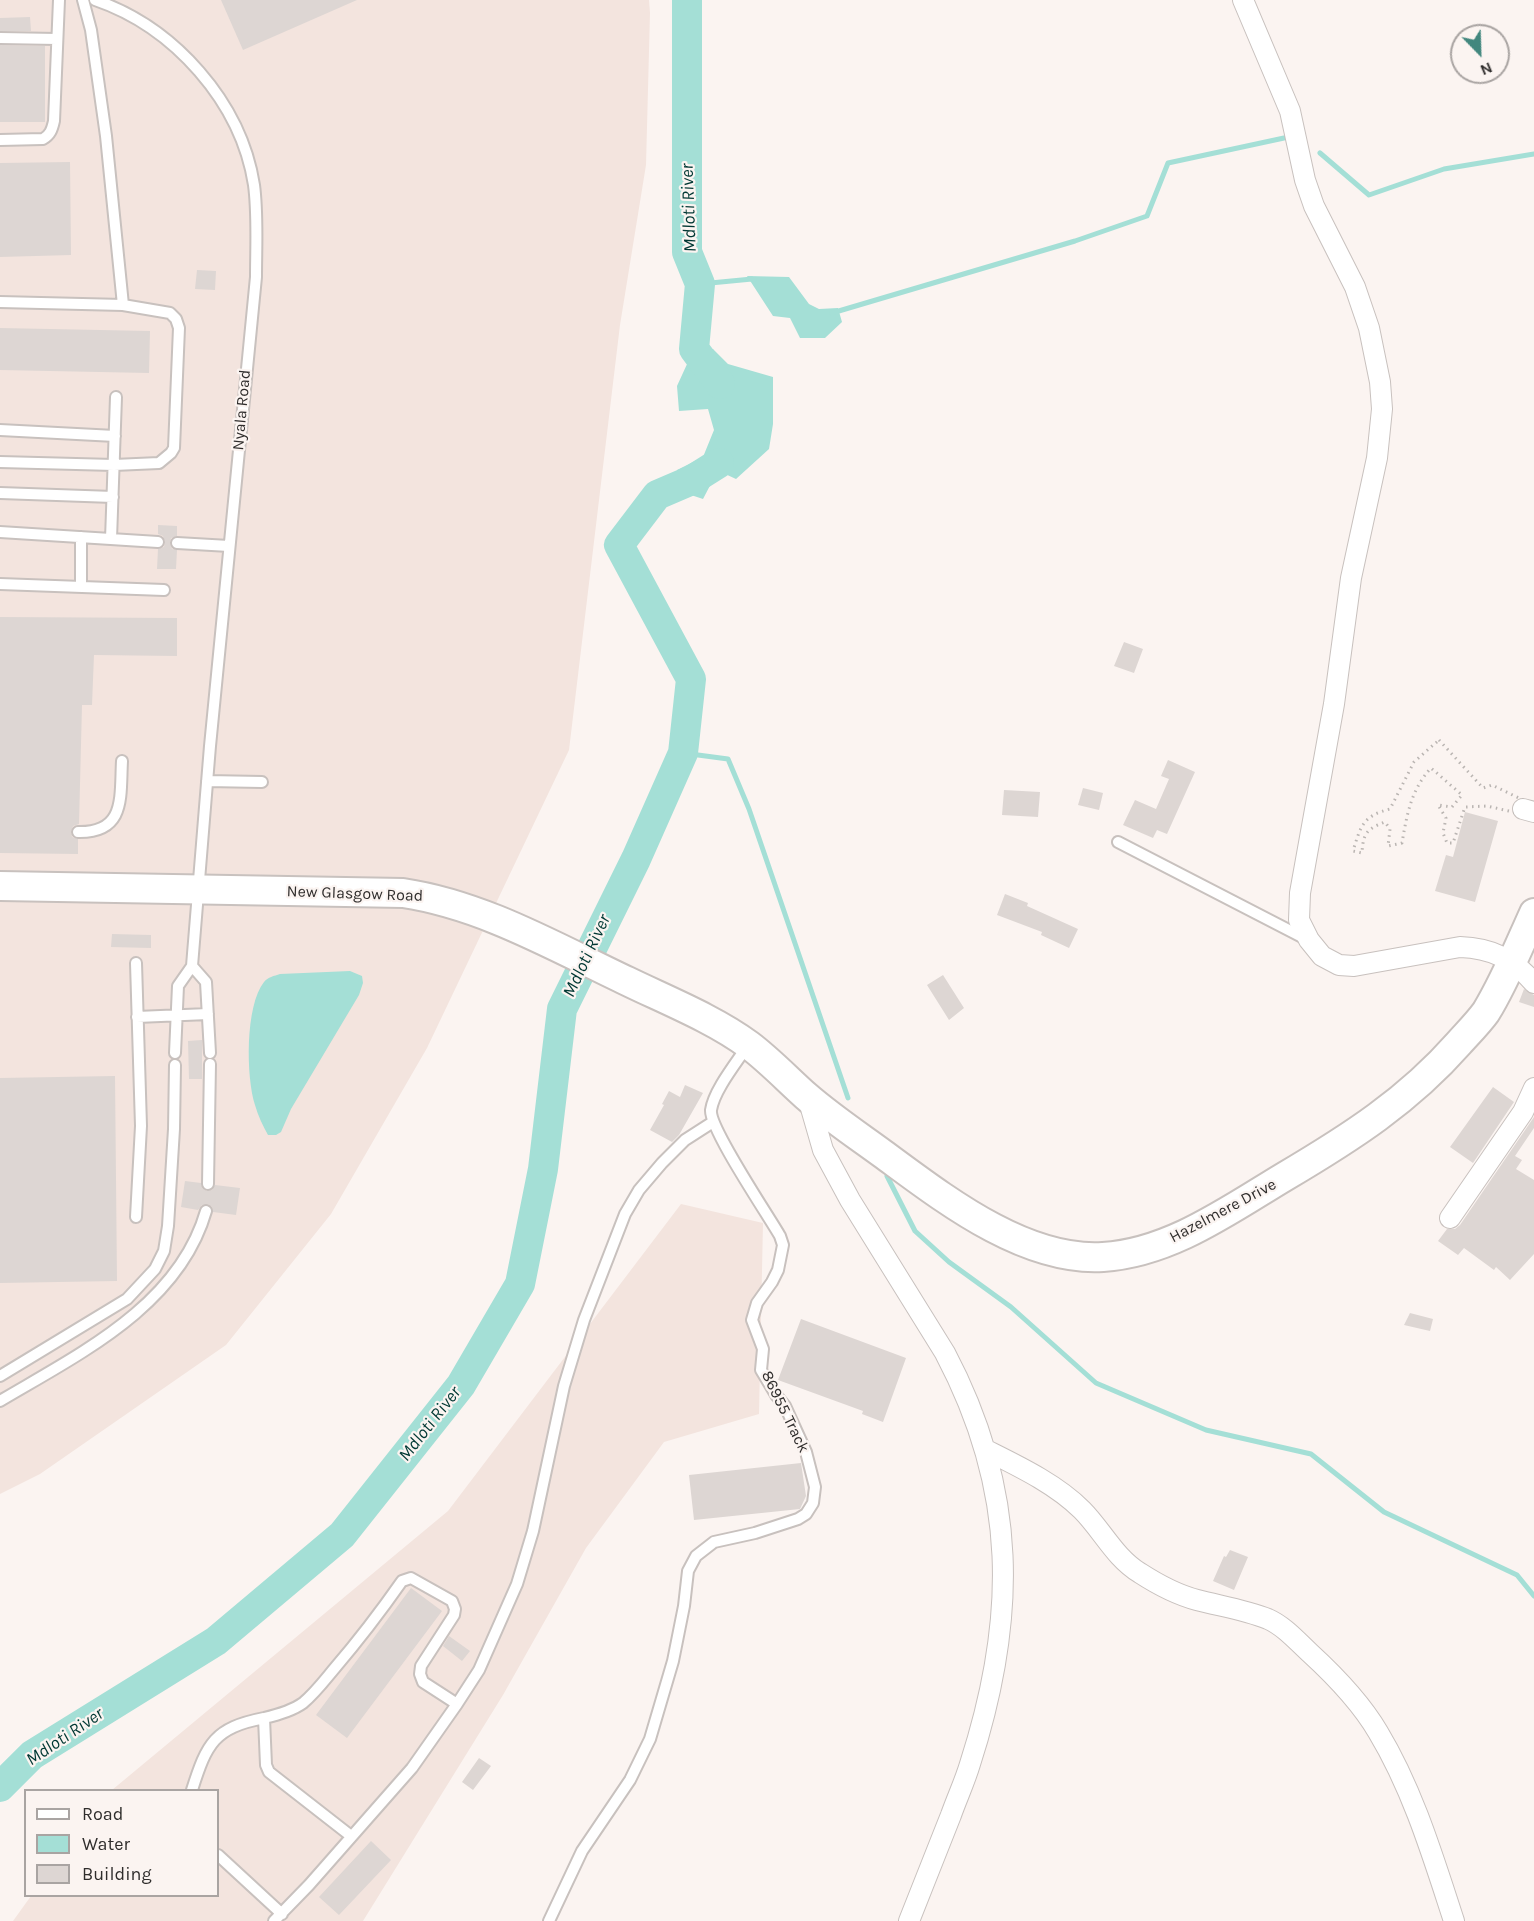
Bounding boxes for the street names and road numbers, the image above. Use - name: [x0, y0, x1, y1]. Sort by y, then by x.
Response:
- street label: Nyala Road: [229, 369, 255, 451]
- street label: New Glasgow Road: [286, 882, 424, 906]
- street label: Hazelmere Drive: [1166, 1175, 1280, 1247]
- street label: 86955 Track: [757, 1368, 813, 1456]

